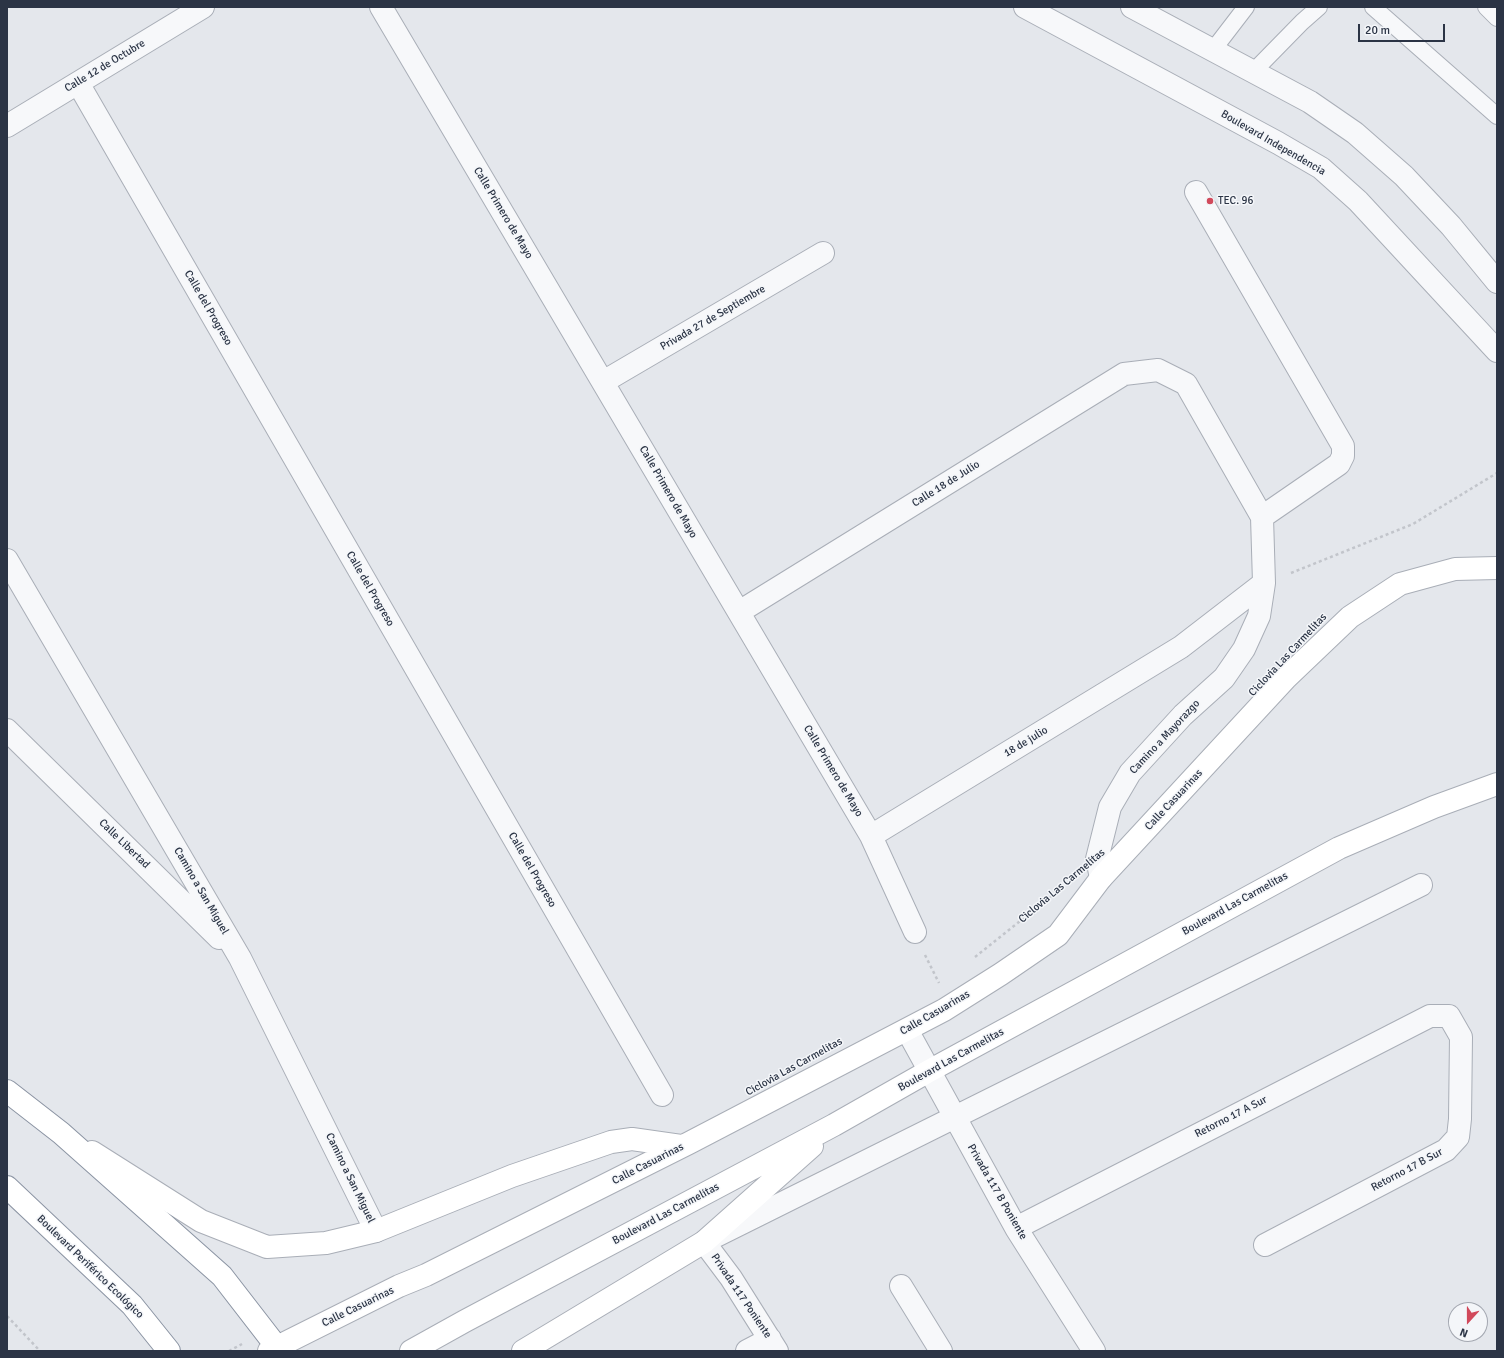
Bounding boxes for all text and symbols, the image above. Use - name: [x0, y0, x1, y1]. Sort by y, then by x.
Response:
- scale bar: [1360, 16, 1447, 42]
- text: 20 m: [1365, 23, 1390, 38]
- street label: Calle 12 de Octubre: [62, 37, 148, 95]
- street label: Boulevard Independencia: [1218, 108, 1328, 178]
- street label: Calle Primero de Mayo: [470, 165, 536, 261]
- place label: TEC. 96: [1218, 194, 1253, 208]
- marker: TEC. 96: [1205, 196, 1215, 206]
- street label: Calle del Progreso: [181, 268, 235, 348]
- street label: Privada 27 de Septiembre: [658, 282, 768, 354]
- street label: Calle Primero de Mayo: [636, 443, 700, 541]
- street label: Calle 18 de Julio: [910, 458, 982, 510]
- street label: Calle del Progreso: [343, 549, 397, 629]
- street label: Ciclovia Las Carmelitas: [1246, 611, 1330, 699]
- street label: Camino a Mayorazgo: [1127, 697, 1203, 777]
- street label: Calle Primero de Mayo: [800, 723, 866, 819]
- street label: 18 de julio: [1002, 724, 1050, 760]
- street label: Calle Casuarinas: [1142, 767, 1206, 833]
- street label: Calle Libertad: [96, 816, 152, 872]
- street label: Calle del Progreso: [505, 830, 559, 910]
- street label: Camino a San Miguel: [171, 845, 231, 937]
- street label: Ciclovia Las Carmelitas: [1016, 846, 1108, 926]
- street label: Boulevard Las Carmelitas: [1180, 869, 1290, 939]
- street label: Calle Casuarinas: [898, 988, 972, 1038]
- street label: Boulevard Las Carmelitas: [896, 1025, 1006, 1095]
- street label: Ciclovia Las Carmelitas: [743, 1035, 845, 1099]
- street label: Retorno 17 A Sur: [1193, 1093, 1269, 1141]
- street label: Camino a San Miguel: [322, 1131, 378, 1225]
- street label: Calle Casuarinas: [610, 1140, 686, 1188]
- street label: Privada 117 B Poniente: [964, 1142, 1030, 1242]
- street label: Retorno 17 B Sur: [1369, 1146, 1445, 1194]
- street label: Boulevard Las Carmelitas: [610, 1180, 722, 1248]
- street label: Boulevard Periférico Ecológico: [34, 1213, 146, 1321]
- street label: Privada 117 Poniente: [708, 1251, 774, 1341]
- street label: Calle Casuarinas: [320, 1284, 396, 1330]
- north arrow: [1448, 1302, 1488, 1342]
- text: N: [1458, 1325, 1470, 1340]

